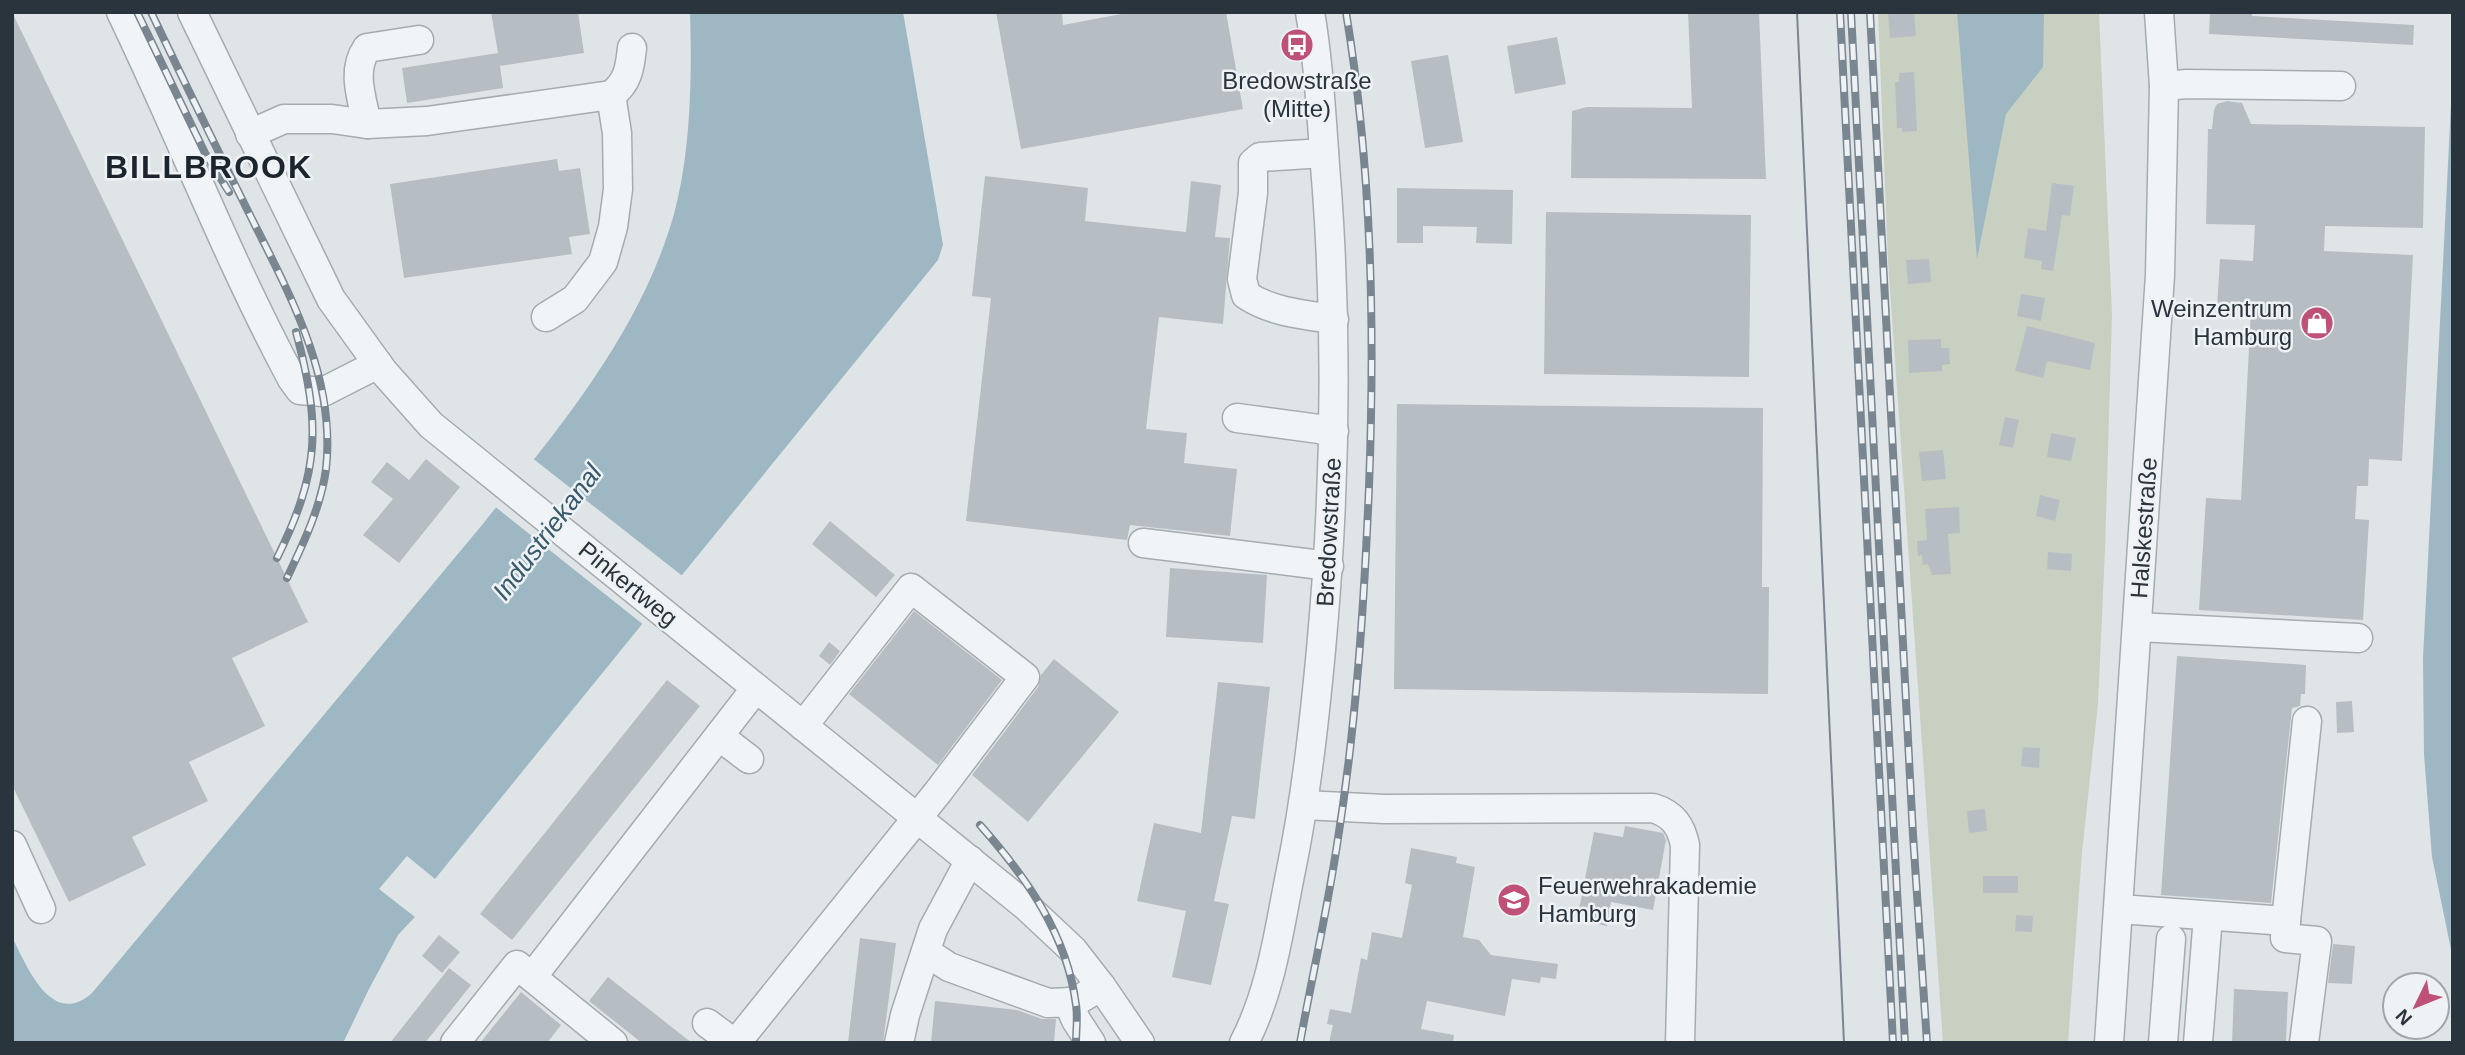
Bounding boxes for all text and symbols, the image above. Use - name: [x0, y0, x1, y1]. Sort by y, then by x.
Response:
- bus stop icon: Bredowstraße (Mitte): [1278, 26, 1316, 64]
- place label: Bredowstraße (Mitte): [1222, 67, 1372, 122]
- district label: BILLBROOK: [105, 149, 313, 185]
- place label: Weinzentrum Hamburg: [2151, 295, 2292, 350]
- shop icon: Weinzentrum Hamburg: [2298, 304, 2336, 342]
- water label: Industriekanal: [486, 457, 608, 606]
- street label: Bredowstraße: [1311, 457, 1346, 607]
- street label: Halskestraße: [2125, 457, 2162, 599]
- street label: Pinkertweg: [574, 536, 683, 631]
- place label: Feuerwehrakademie Hamburg: [1538, 872, 1757, 927]
- school or university icon: Feuerwehrakademie Hamburg: [1495, 881, 1533, 919]
- north arrow: [2381, 971, 2451, 1041]
- text: N: [2392, 1005, 2416, 1029]

